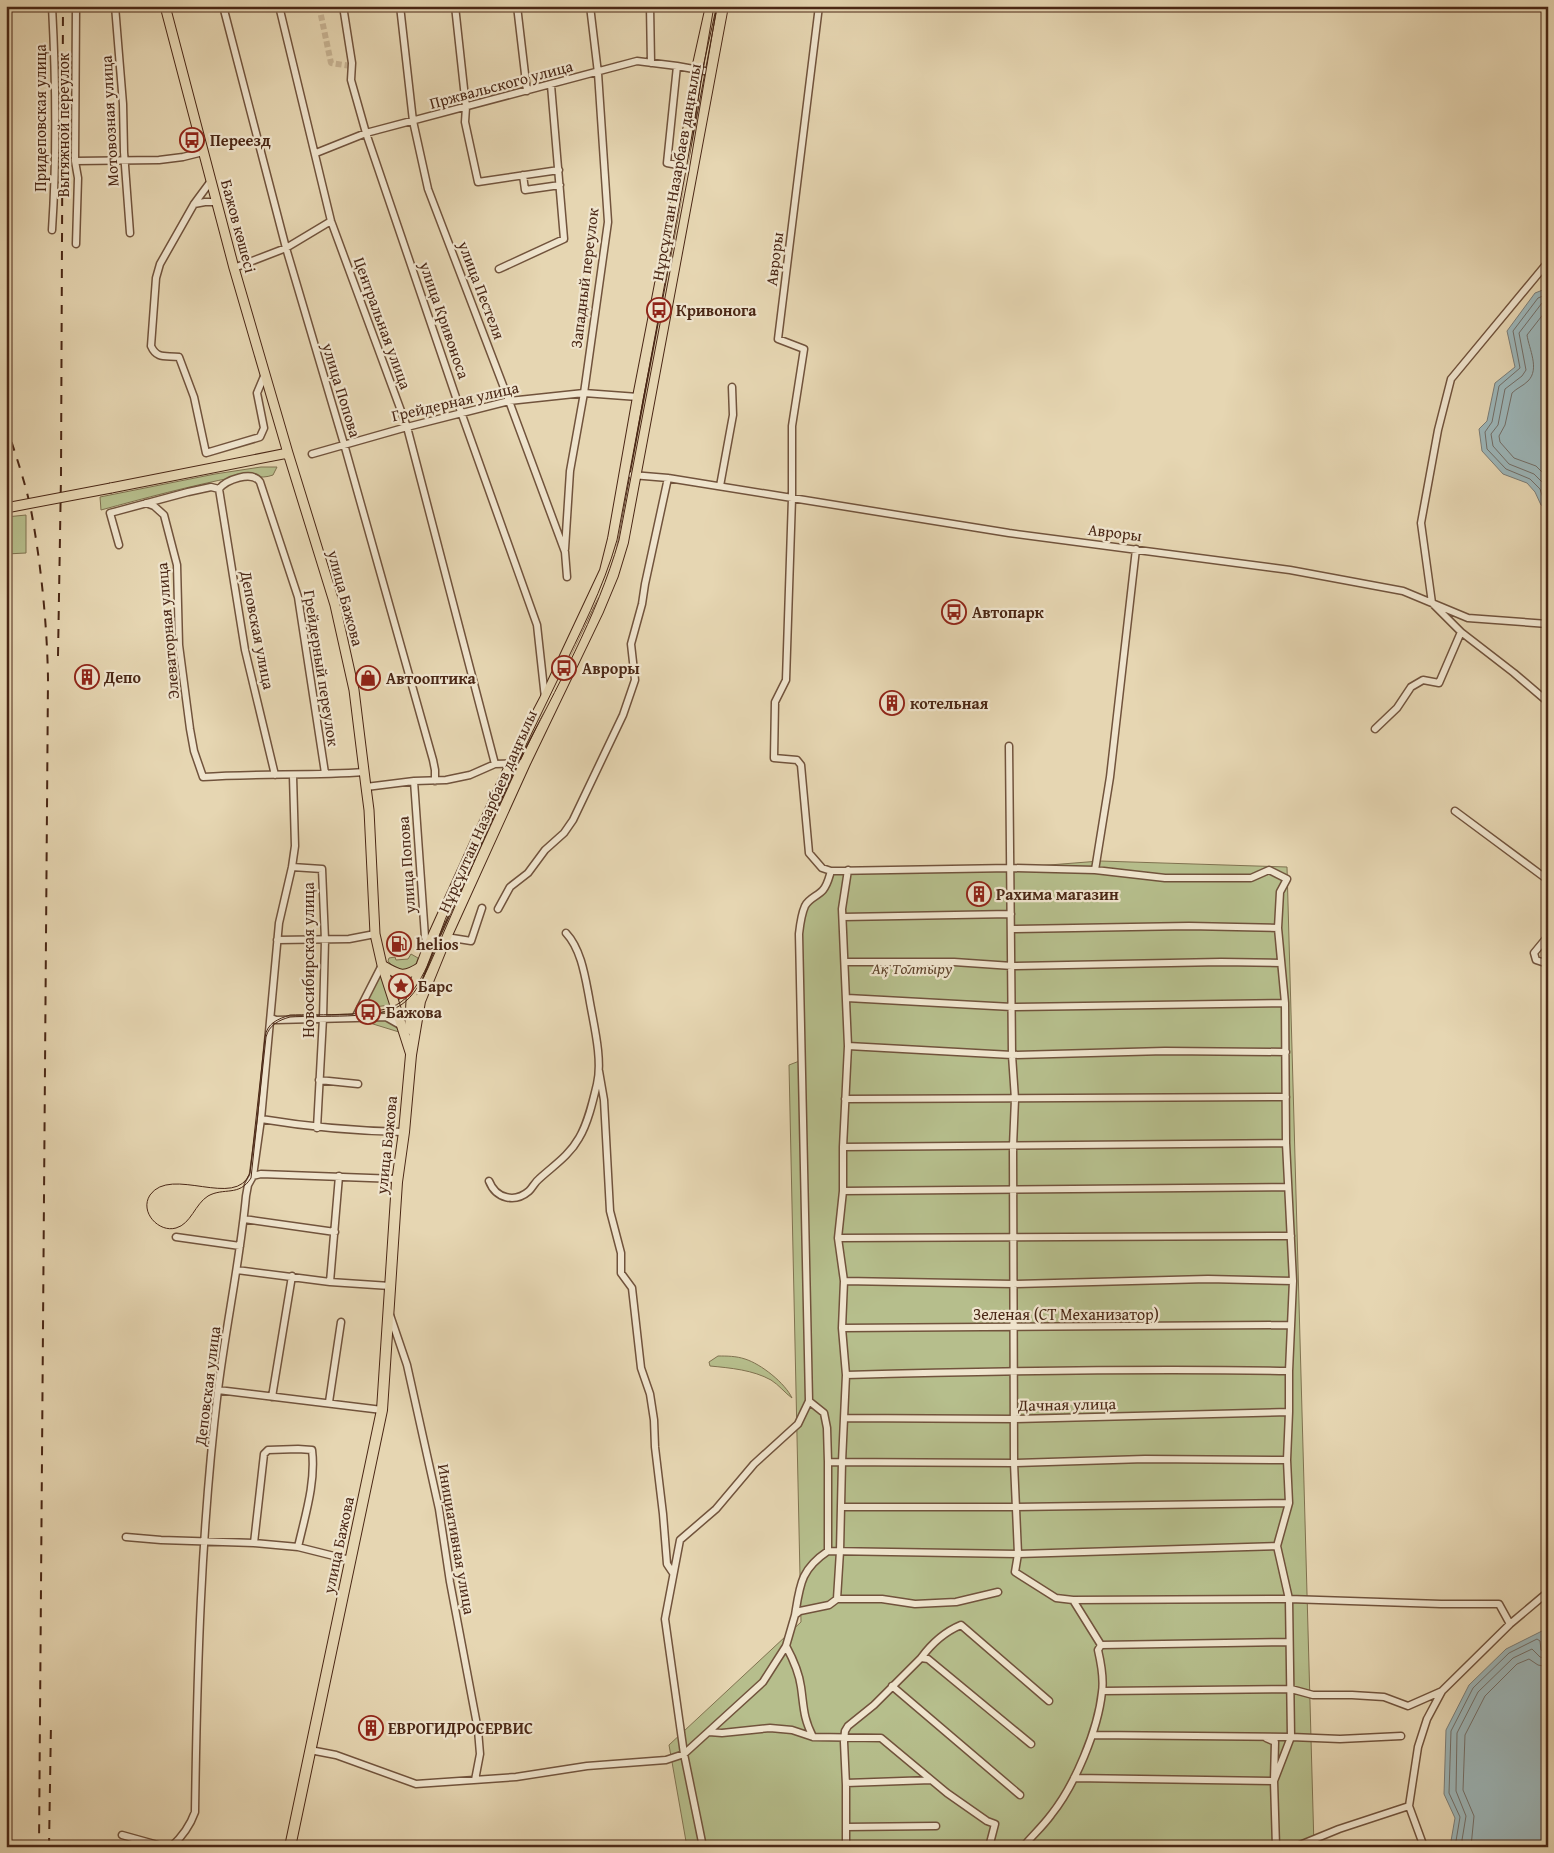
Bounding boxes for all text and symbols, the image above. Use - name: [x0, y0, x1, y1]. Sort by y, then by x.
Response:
- street label: Придеповская улица: [28, 44, 52, 192]
- street label: Вытяжной переулок: [51, 52, 75, 197]
- street label: Пржвальского улица: [427, 53, 576, 115]
- street label: Мотовозная улица: [94, 54, 124, 187]
- street label: Нұрсұлтан Назарбаев даңғылы: [645, 62, 707, 282]
- bus stop icon: Переезд: [179, 127, 205, 153]
- place label: Переезд: [210, 128, 271, 152]
- street label: Бажов көшесі: [215, 177, 263, 276]
- street label: Западный переулок: [564, 206, 605, 349]
- street label: Авроры: [759, 231, 789, 287]
- street label: улица Пестеля: [452, 236, 512, 343]
- street label: Центральная улица: [348, 254, 418, 393]
- street label: улица Кривоноса: [413, 257, 476, 382]
- bus stop icon: Кривонога: [646, 297, 672, 323]
- place label: Кривонога: [676, 298, 757, 322]
- street label: улица Попова: [316, 339, 368, 441]
- street label: Грейдерная улица: [389, 375, 521, 427]
- street label: Авроры: [1087, 517, 1143, 547]
- street label: улица Бажова: [321, 546, 370, 649]
- street label: Элеваторная улица: [149, 561, 185, 700]
- street label: Деповская улица: [235, 568, 281, 692]
- street label: Грейдерный переулок: [298, 588, 346, 748]
- bus stop icon: Автопарк: [941, 599, 967, 625]
- place label: Автопарк: [972, 600, 1044, 624]
- bus stop icon: Авроры: [551, 655, 577, 681]
- place label: Авроры: [582, 656, 640, 680]
- building icon: Депо: [74, 664, 100, 690]
- place label: Депо: [103, 665, 142, 689]
- shop icon: Автооптика: [355, 665, 381, 691]
- place label: Автооптика: [386, 666, 476, 690]
- building icon: котельная: [879, 690, 905, 716]
- place label: котельная: [910, 691, 989, 715]
- street label: Нұрсұлтан Назарбаев даңғылы: [431, 706, 543, 916]
- street label: улица Попова: [391, 815, 421, 916]
- building icon: Рахима магазин: [966, 881, 992, 907]
- street label: Новосибирская улица: [296, 882, 320, 1038]
- place label: Рахима магазин: [996, 882, 1119, 906]
- fuel station icon: helios: [386, 931, 412, 957]
- place label: helios: [416, 932, 459, 956]
- park label: Ақ Толтыру: [871, 956, 953, 980]
- place icon: Барс: [388, 973, 414, 999]
- place label: Барс: [418, 974, 453, 998]
- bus stop icon: Бажова: [355, 999, 381, 1025]
- place label: Бажова: [386, 1000, 443, 1024]
- street label: улица Бажова: [369, 1094, 403, 1196]
- street label: Зеленая (СТ Механизатор): [973, 1302, 1159, 1326]
- street label: Деповская улица: [188, 1324, 226, 1448]
- street label: Дачная улица: [1017, 1391, 1117, 1417]
- street label: Инициативная улица: [432, 1462, 482, 1617]
- street label: улица Бажова: [316, 1494, 360, 1597]
- building icon: ЕВРОГИДРОСЕРВИС: [358, 1715, 384, 1741]
- place label: ЕВРОГИДРОСЕРВИС: [388, 1716, 533, 1740]

